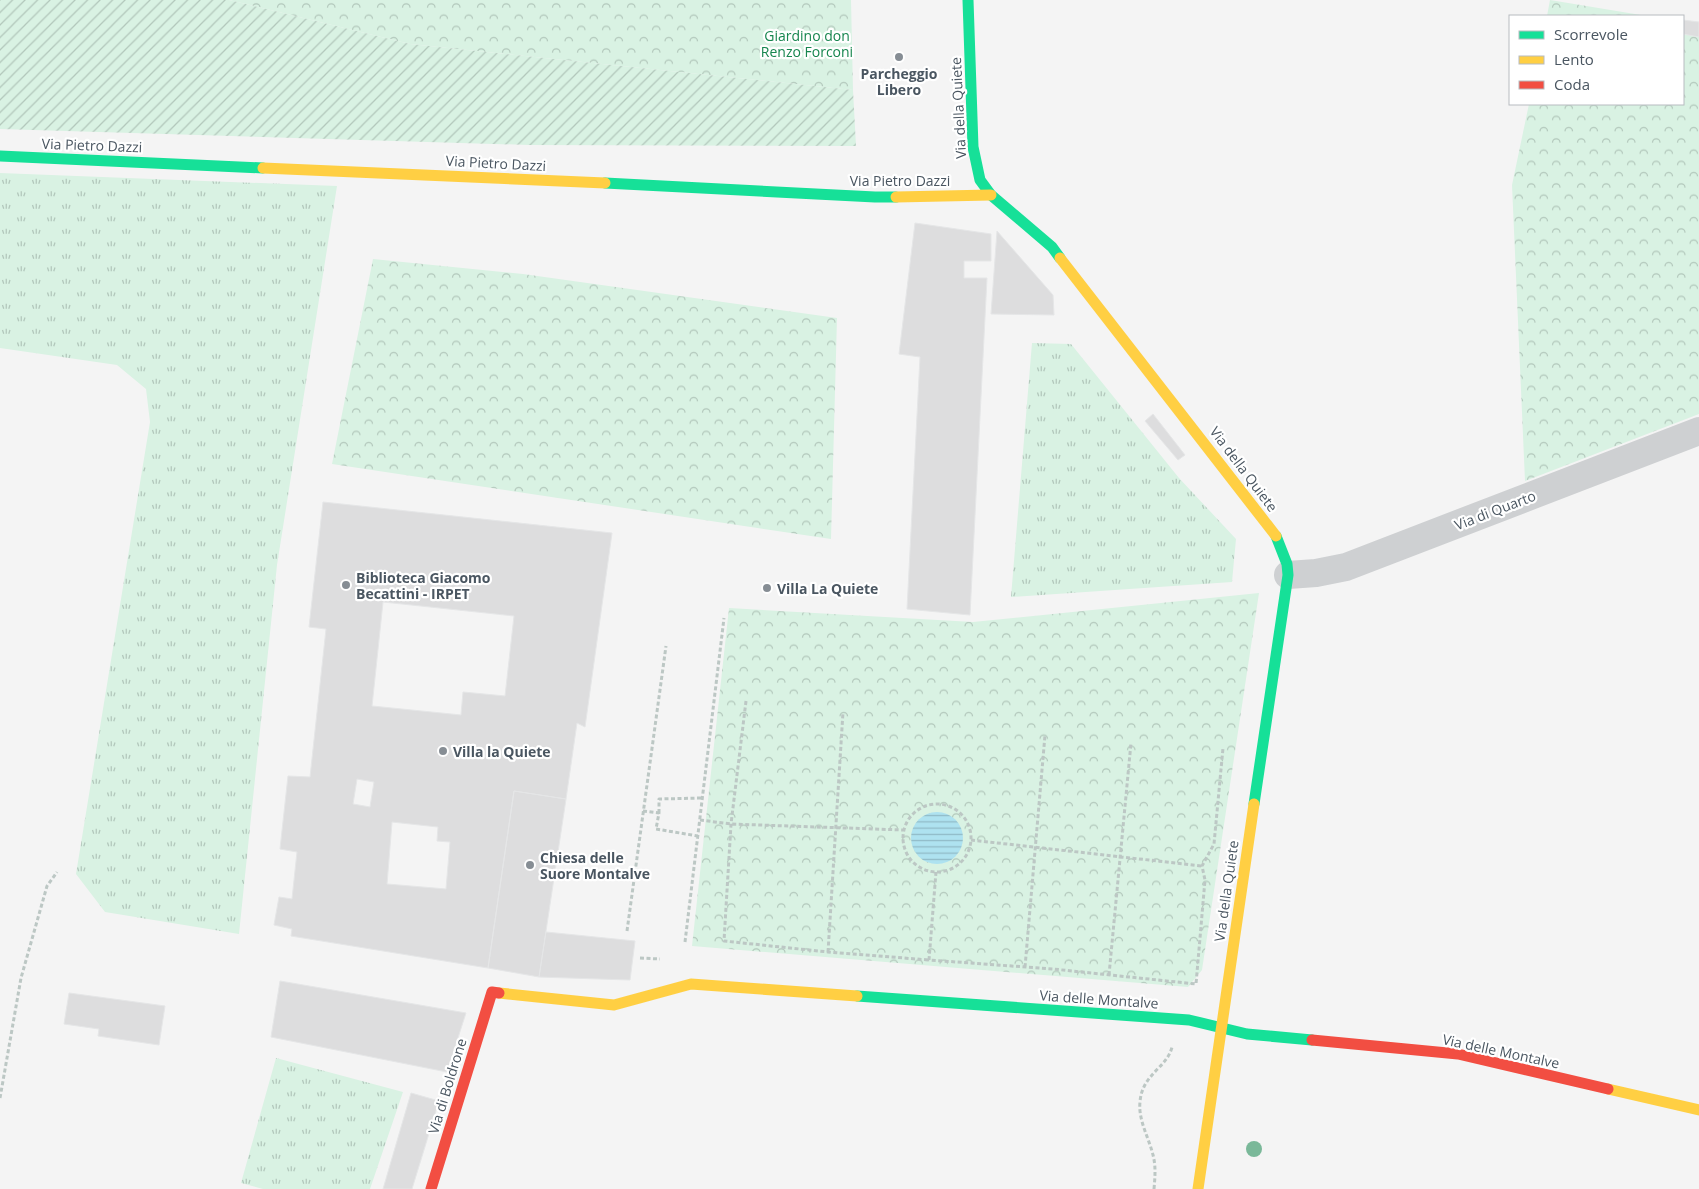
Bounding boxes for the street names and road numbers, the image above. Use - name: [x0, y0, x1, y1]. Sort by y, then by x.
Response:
- street label: Via della Quiete: [946, 56, 970, 159]
- street label: Via Pietro Dazzi: [41, 134, 143, 156]
- street label: Via Pietro Dazzi: [445, 151, 547, 175]
- street label: Via Pietro Dazzi: [850, 171, 950, 190]
- street label: Via della Quiete: [1206, 423, 1282, 516]
- street label: Via di Quarto: [1452, 486, 1538, 534]
- street label: Via della Quiete: [1209, 839, 1243, 943]
- street label: Via delle Montalve: [1039, 985, 1159, 1013]
- street label: Via delle Montalve: [1441, 1029, 1561, 1073]
- street label: Via di Boldrone: [423, 1036, 471, 1136]

